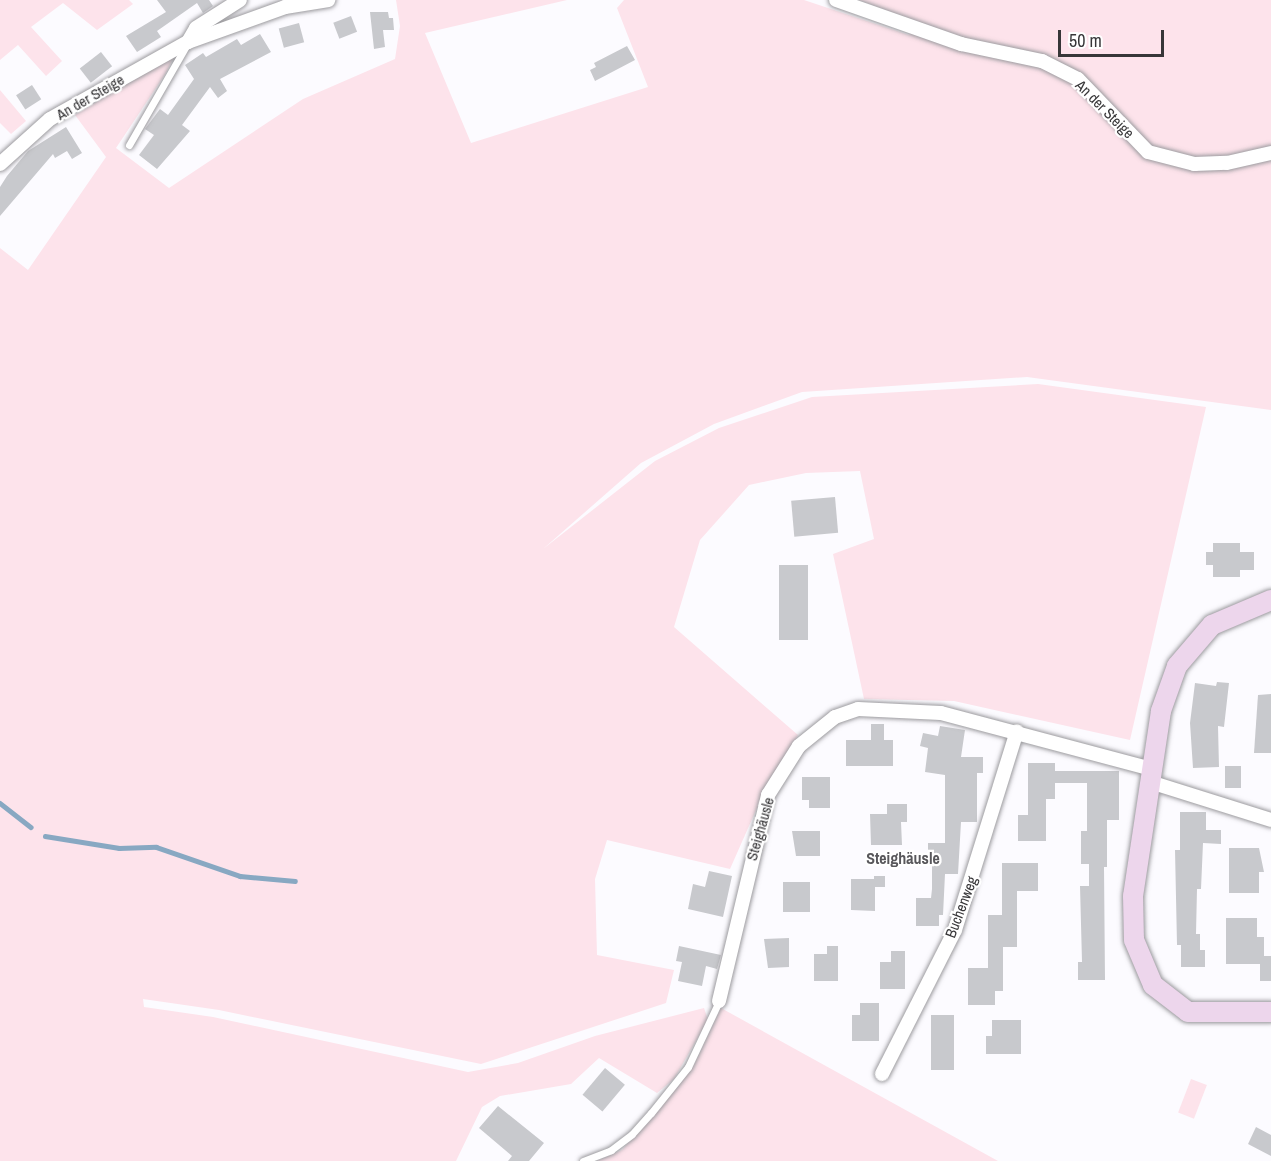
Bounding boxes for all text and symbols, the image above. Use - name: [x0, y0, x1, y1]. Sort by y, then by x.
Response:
- scale bar: [1061, 18, 1168, 56]
- text: 50 m: [1069, 28, 1102, 53]
- street label: An der Steige: [53, 70, 127, 124]
- street label: An der Steige: [1072, 76, 1138, 142]
- street label: Steighäusle: [742, 795, 778, 863]
- district label: Steighäusle: [866, 848, 940, 868]
- street label: Buchenweg: [941, 874, 981, 940]

